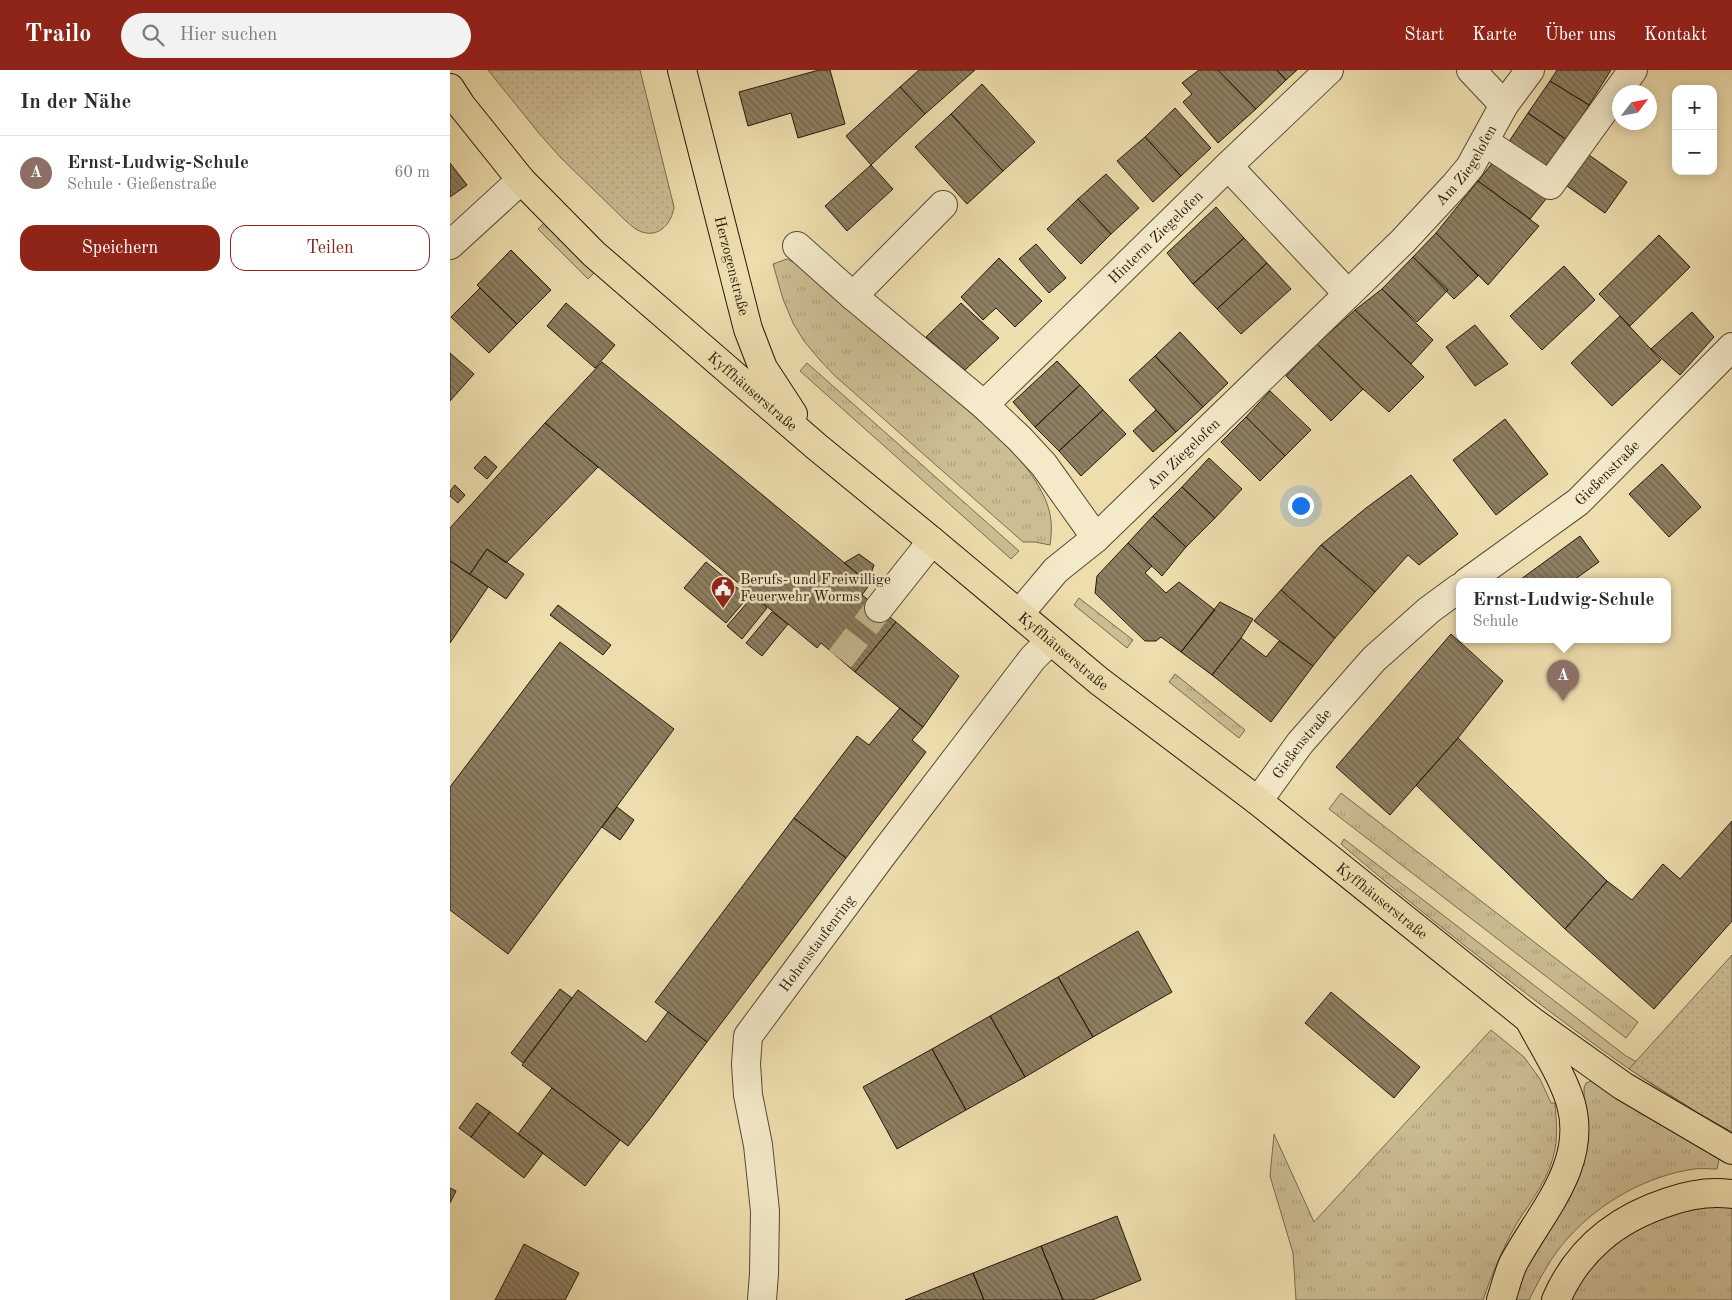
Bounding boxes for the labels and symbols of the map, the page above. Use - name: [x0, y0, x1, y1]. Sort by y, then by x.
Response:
- north arrow: [1612, 85, 1657, 130]
- street label: Am Ziegelofen: [1434, 123, 1500, 209]
- street label: Hinterm Ziegelofen: [1106, 189, 1207, 287]
- street label: Herzogenstraße: [711, 215, 750, 318]
- street label: Kyffhäuserstraße: [704, 350, 799, 435]
- street label: Am Ziegelofen: [1145, 416, 1224, 493]
- street label: Gießenstraße: [1573, 438, 1643, 509]
- your location: [1288, 493, 1314, 519]
- place label: Berufs- und Freiwillige Feuerwehr Worms: [740, 573, 891, 605]
- public building icon: Berufs- und Freiwillige Feuerwehr Worms: [710, 575, 736, 609]
- street label: Kyffhäuserstraße: [1014, 610, 1110, 694]
- pin: A: [1547, 660, 1579, 701]
- street label: Gießenstraße: [1270, 707, 1335, 782]
- street label: Kyffhäuserstraße: [1333, 861, 1430, 943]
- street label: Hohenstaufenring: [777, 893, 859, 995]

